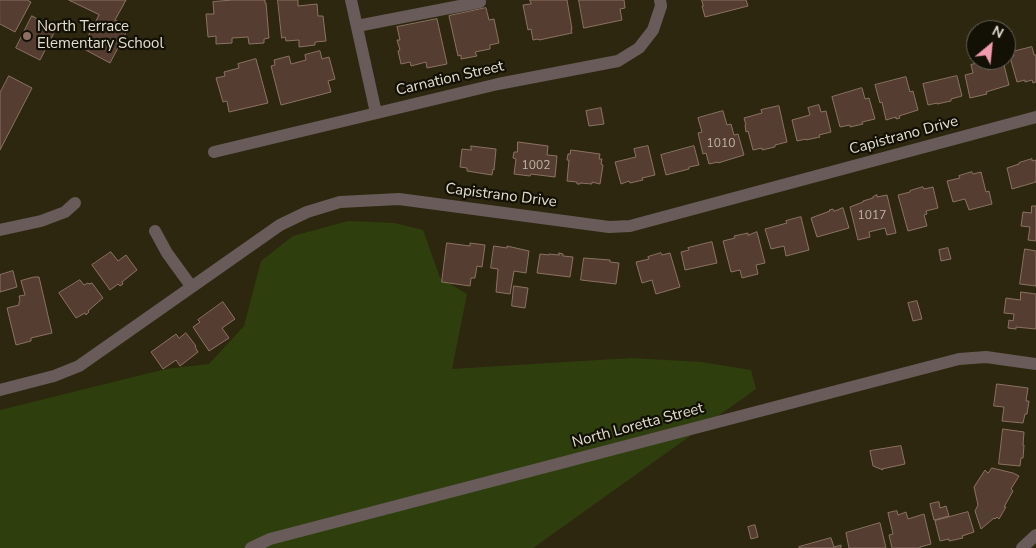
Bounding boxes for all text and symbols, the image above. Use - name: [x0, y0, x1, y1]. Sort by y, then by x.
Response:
- place label: North Terrace Elementary School: [37, 18, 164, 53]
- north arrow: [966, 20, 1016, 70]
- text: N: [989, 21, 1007, 43]
- marker: North Terrace Elementary School: [21, 30, 33, 42]
- street label: Carnation Street: [394, 58, 506, 100]
- street label: Capistrano Drive: [848, 113, 960, 159]
- house number: 1010: [707, 137, 735, 151]
- house number: 1002: [522, 159, 550, 173]
- street label: Capistrano Drive: [444, 180, 558, 212]
- house number: 1017: [858, 209, 886, 223]
- street label: North Loretta Street: [570, 400, 706, 452]

